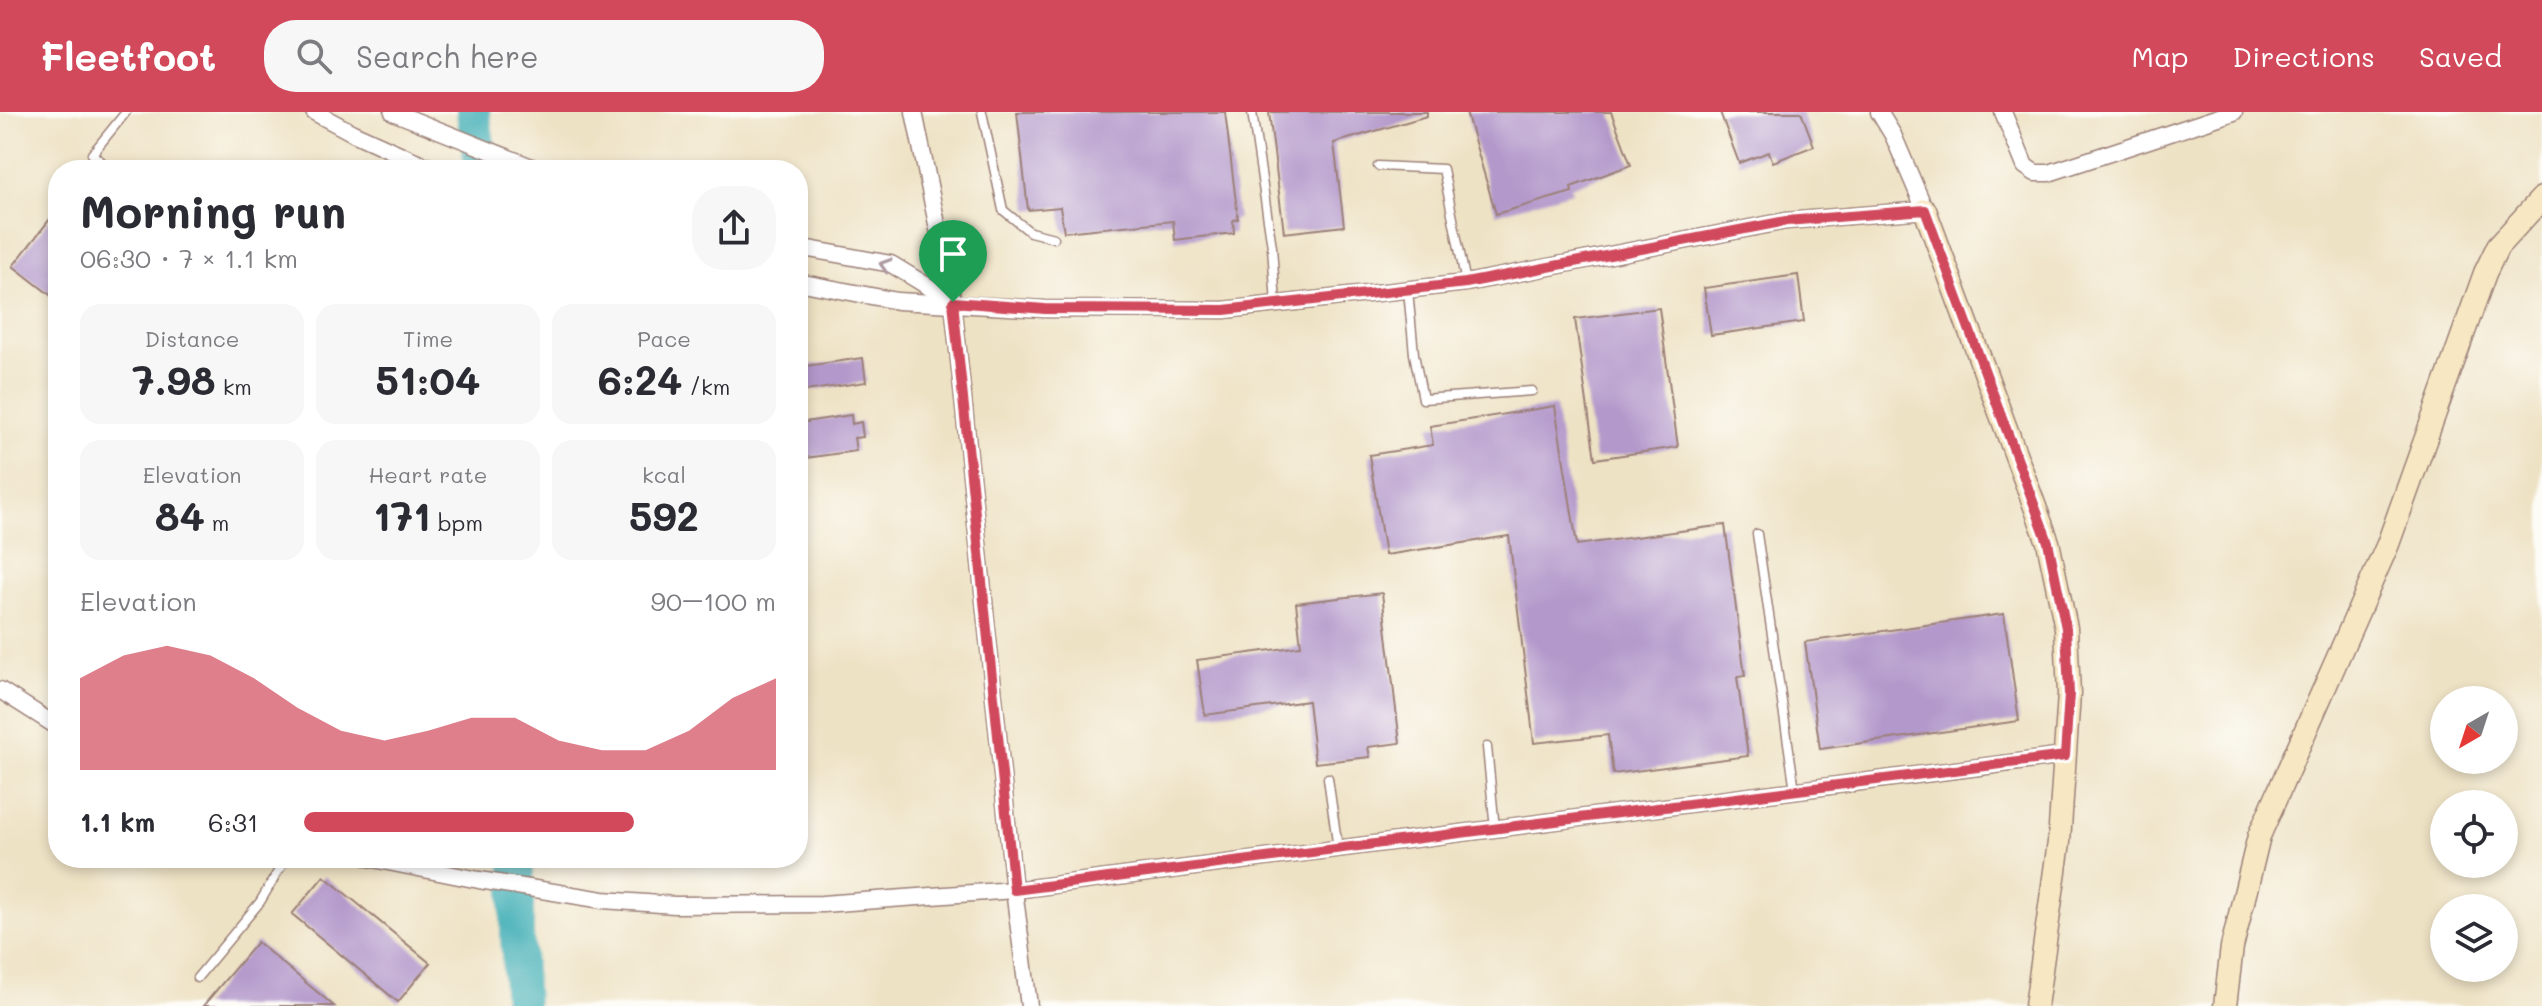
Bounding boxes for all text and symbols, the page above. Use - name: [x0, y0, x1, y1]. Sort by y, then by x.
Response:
- search box: [264, 20, 824, 92]
- text: Fleetfoot: [40, 31, 216, 81]
- icon: search: [292, 34, 336, 78]
- text: Search here: [356, 36, 539, 76]
- text: Map: [2132, 38, 2189, 74]
- text: Directions: [2233, 38, 2375, 74]
- text: Saved: [2419, 38, 2502, 74]
- text: Morning run: [80, 182, 346, 239]
- button: share: [692, 186, 776, 270]
- pin: [919, 220, 987, 302]
- icon: arrive: [931, 232, 975, 276]
- text: 06:30 · 7 × 1.1 km: [80, 241, 298, 275]
- one-way arrow: [879, 258, 893, 274]
- text: Distance: [145, 324, 239, 353]
- text: Time: [403, 324, 453, 353]
- text: Pace: [637, 324, 691, 353]
- text: 7.98: [132, 353, 216, 405]
- text: 51:04: [376, 353, 480, 405]
- text: 6:24: [598, 353, 682, 405]
- text: km: [216, 372, 252, 401]
- text: /km: [682, 372, 730, 401]
- text: Elevation: [143, 460, 241, 489]
- text: Heart rate: [369, 460, 487, 489]
- text: kcal: [642, 460, 686, 489]
- text: 84: [155, 489, 205, 541]
- text: 171: [373, 489, 431, 541]
- text: 592: [629, 489, 699, 541]
- text: m: [205, 508, 229, 537]
- text: bpm: [431, 508, 483, 537]
- text: Elevation: [80, 584, 197, 618]
- text: 90–100 m: [651, 584, 776, 618]
- north arrow: [2430, 686, 2518, 774]
- map controls: [2430, 686, 2518, 982]
- button: locate: [2430, 790, 2518, 878]
- text: 1.1 km: [80, 805, 155, 839]
- text: 6:31: [208, 805, 259, 839]
- button: layers: [2430, 894, 2518, 982]

